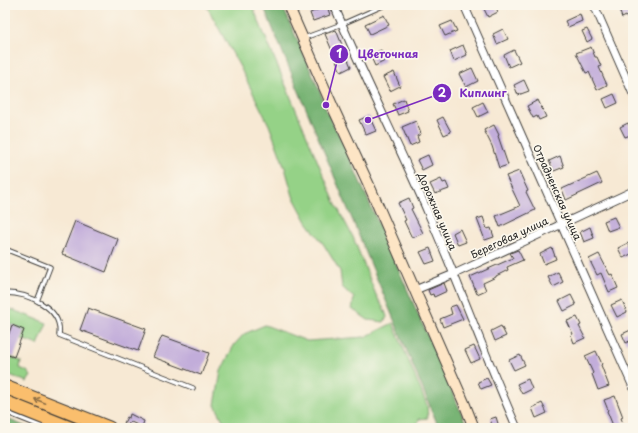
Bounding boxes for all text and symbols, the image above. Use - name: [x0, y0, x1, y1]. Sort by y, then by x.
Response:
- callout: Цветочная: [329, 43, 426, 66]
- text: 1: [336, 44, 342, 62]
- text: Цветочная: [358, 45, 418, 62]
- callout: Киплинг: [432, 82, 515, 105]
- text: 2: [438, 83, 447, 101]
- text: Киплинг: [459, 84, 507, 101]
- street label: Отрадненская улица: [530, 142, 586, 243]
- street label: Дорожная улица: [414, 169, 461, 253]
- street label: Береговая улица: [468, 212, 551, 262]
- one-way arrow: [35, 396, 47, 404]

